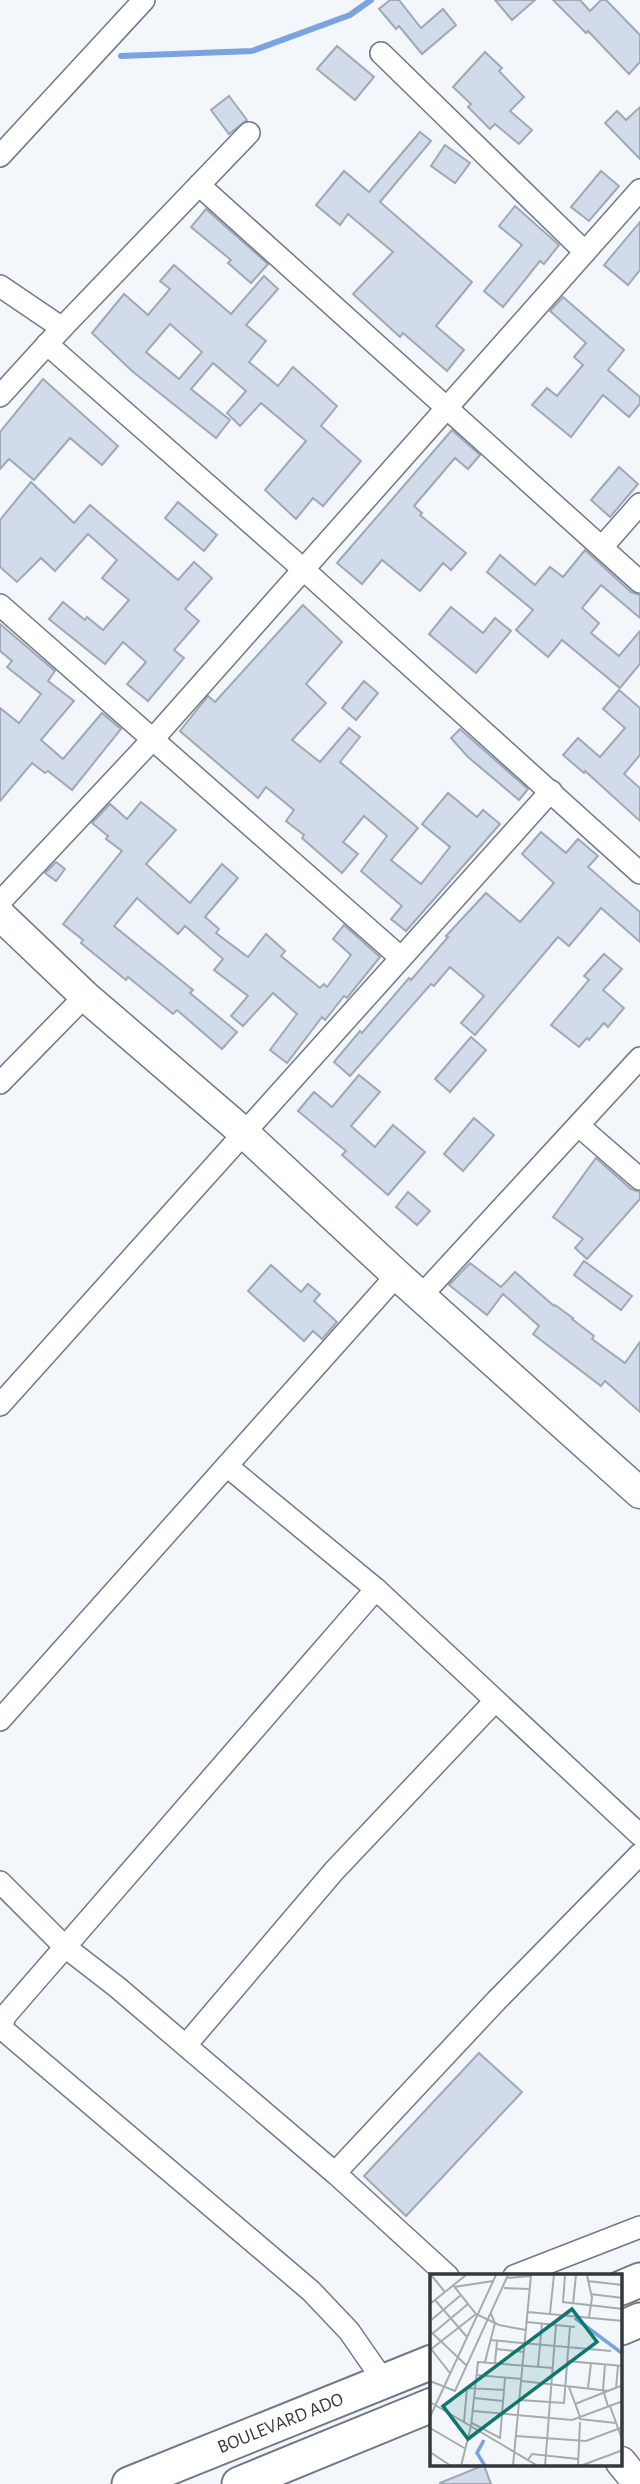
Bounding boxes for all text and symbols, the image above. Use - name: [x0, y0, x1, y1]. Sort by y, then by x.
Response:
- inset map: [430, 2274, 622, 2466]
- street label: BOULEVARD ADO: [215, 2390, 346, 2457]

